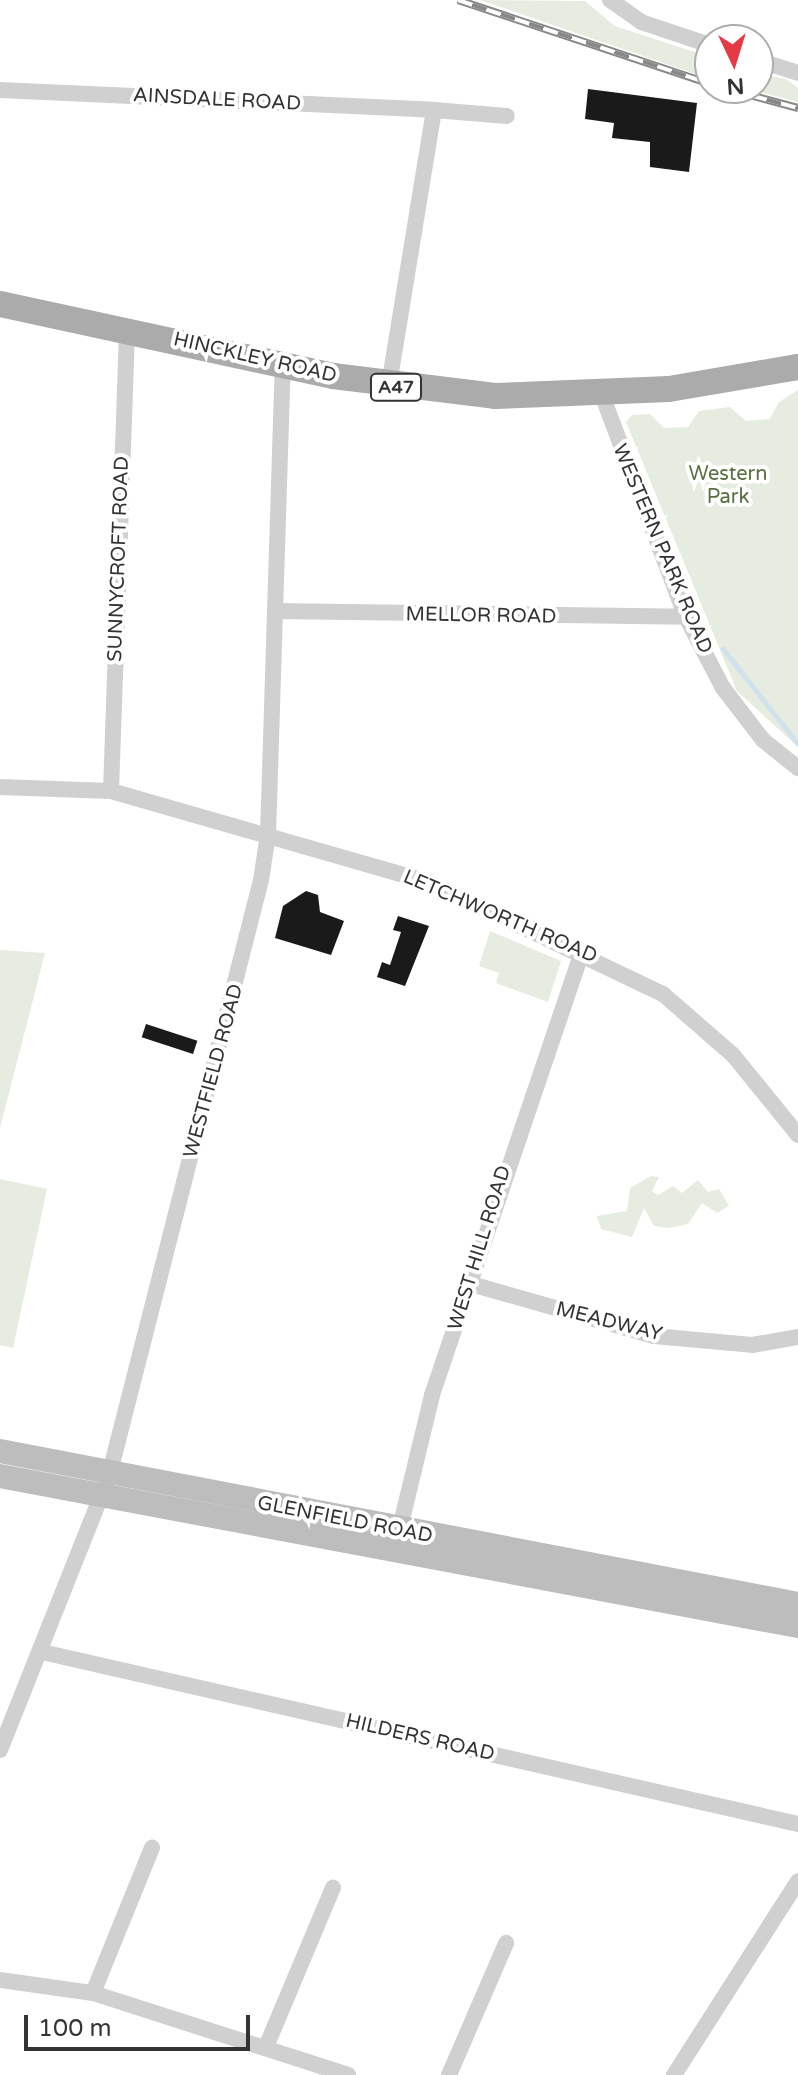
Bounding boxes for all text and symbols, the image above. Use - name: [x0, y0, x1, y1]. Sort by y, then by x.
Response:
- north arrow: [694, 24, 774, 104]
- text: N: [726, 72, 745, 100]
- street label: AINSDALE ROAD: [132, 84, 302, 116]
- street label: HINCKLEY ROAD: [171, 328, 339, 388]
- road number: A47: [368, 373, 424, 401]
- street label: WESTERN PARK ROAD: [607, 441, 717, 657]
- street label: SUNNYCROFT ROAD: [103, 456, 135, 662]
- park label: Western Park: [689, 463, 767, 510]
- street label: MELLOR ROAD: [405, 603, 557, 629]
- street label: LETCHWORTH ROAD: [399, 865, 601, 969]
- street label: WESTFIELD ROAD: [179, 981, 249, 1161]
- street label: WEST HILL ROAD: [444, 1163, 516, 1333]
- street label: MEADWAY: [553, 1297, 665, 1347]
- street label: GLENFIELD ROAD: [255, 1491, 435, 1549]
- street label: HILDERS ROAD: [343, 1709, 497, 1767]
- scale bar: [28, 1999, 254, 2049]
- text: 100 m: [38, 2014, 112, 2043]

